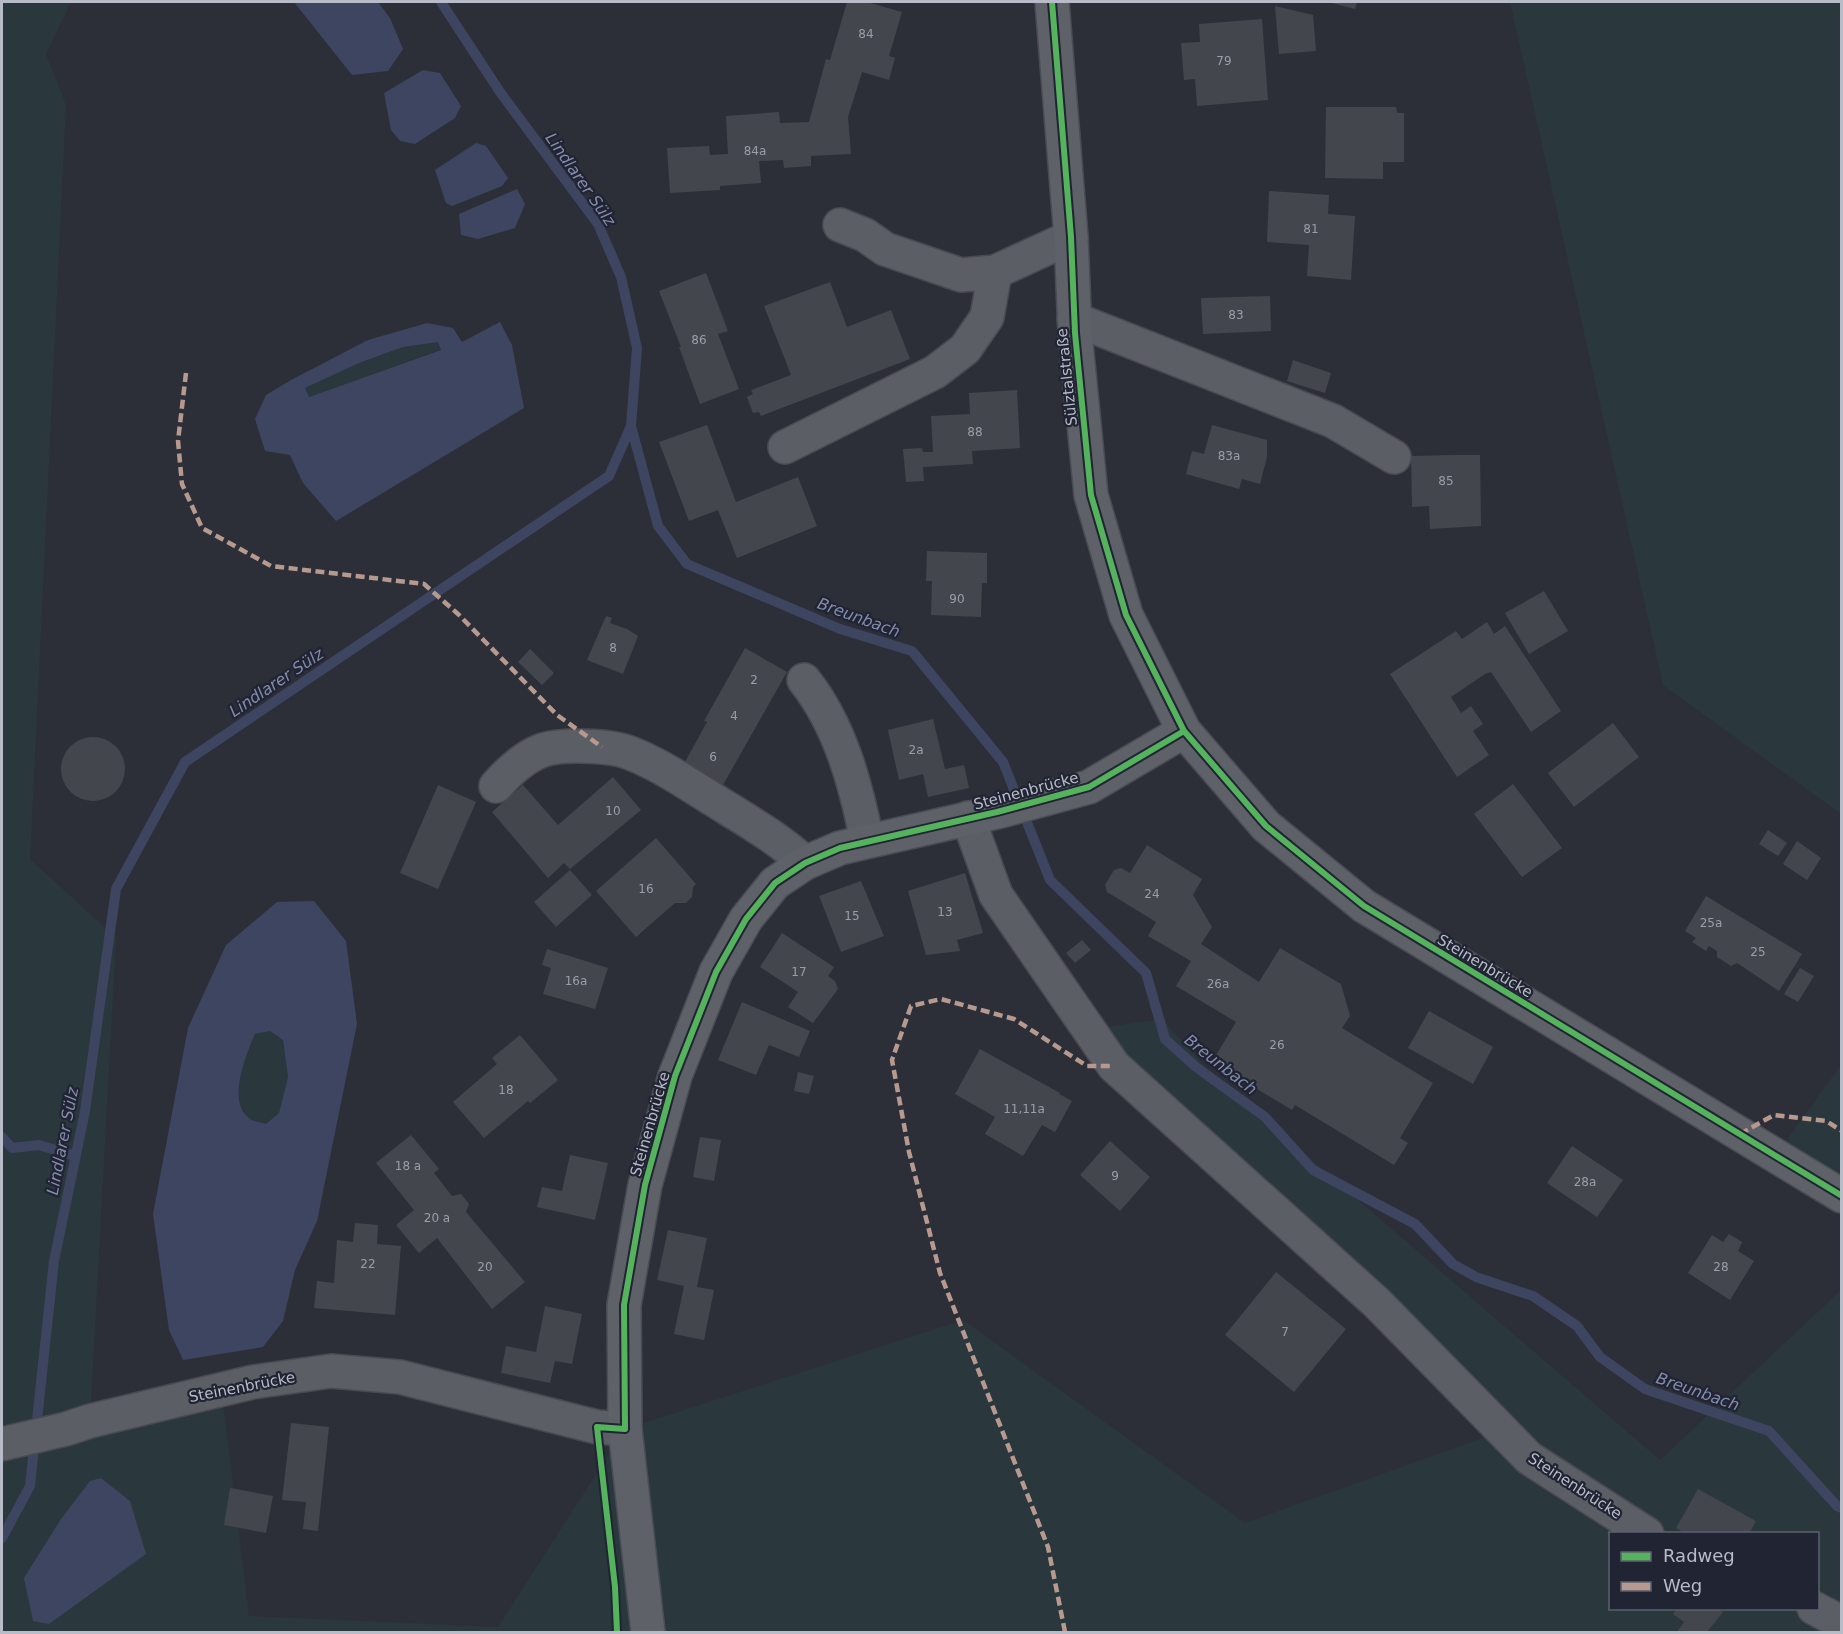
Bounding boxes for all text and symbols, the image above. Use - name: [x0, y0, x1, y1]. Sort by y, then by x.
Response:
- house number: 84: [858, 27, 874, 41]
- house number: 79: [1216, 54, 1232, 68]
- water label: Lindlarer Sülz: [542, 129, 620, 230]
- house number: 84a: [744, 144, 766, 158]
- house number: 81: [1303, 222, 1319, 236]
- house number: 83: [1228, 308, 1244, 322]
- street label: Sülztalstraße: [1053, 327, 1081, 427]
- house number: 86: [691, 333, 707, 347]
- house number: 88: [967, 425, 983, 439]
- house number: 83a: [1218, 449, 1240, 463]
- house number: 85: [1438, 474, 1454, 488]
- house number: 90: [949, 592, 965, 606]
- water label: Breunbach: [815, 594, 903, 641]
- house number: 8: [609, 641, 617, 655]
- water label: Lindlarer Sülz: [226, 644, 327, 721]
- house number: 2: [750, 673, 758, 687]
- house number: 4: [730, 709, 738, 723]
- house number: 2a: [909, 743, 924, 757]
- house number: 6: [709, 750, 717, 764]
- street label: Steinenbrücke: [972, 768, 1080, 814]
- house number: 10: [605, 804, 621, 818]
- house number: 16: [638, 882, 654, 896]
- house number: 24: [1144, 887, 1160, 901]
- house number: 13: [937, 905, 953, 919]
- house number: 15: [844, 909, 860, 923]
- house number: 25a: [1700, 916, 1722, 930]
- street label: Steinenbrücke: [1434, 931, 1536, 1001]
- house number: 25: [1750, 945, 1766, 959]
- house number: 17: [791, 965, 807, 979]
- house number: 16a: [565, 974, 587, 988]
- house number: 26a: [1207, 977, 1229, 991]
- water label: Breunbach: [1181, 1030, 1261, 1099]
- house number: 26: [1269, 1038, 1285, 1052]
- street label: Steinenbrücke: [626, 1070, 674, 1178]
- house number: 18: [498, 1083, 514, 1097]
- water label: Lindlarer Sülz: [43, 1085, 82, 1196]
- house number: 11,11a: [1003, 1102, 1045, 1116]
- house number: 18 a: [395, 1159, 421, 1173]
- house number: 9: [1111, 1169, 1119, 1183]
- house number: 28a: [1574, 1175, 1596, 1189]
- house number: 20 a: [424, 1211, 450, 1225]
- house number: 22: [360, 1257, 376, 1271]
- house number: 20: [477, 1260, 493, 1274]
- house number: 28: [1713, 1260, 1729, 1274]
- house number: 7: [1281, 1325, 1289, 1339]
- street label: Steinenbrücke: [187, 1368, 297, 1406]
- water label: Breunbach: [1654, 1368, 1742, 1415]
- street label: Steinenbrücke: [1525, 1449, 1625, 1523]
- legend: [1609, 1532, 1819, 1610]
- text: Radweg: [1663, 1545, 1735, 1566]
- text: Weg: [1663, 1575, 1702, 1596]

